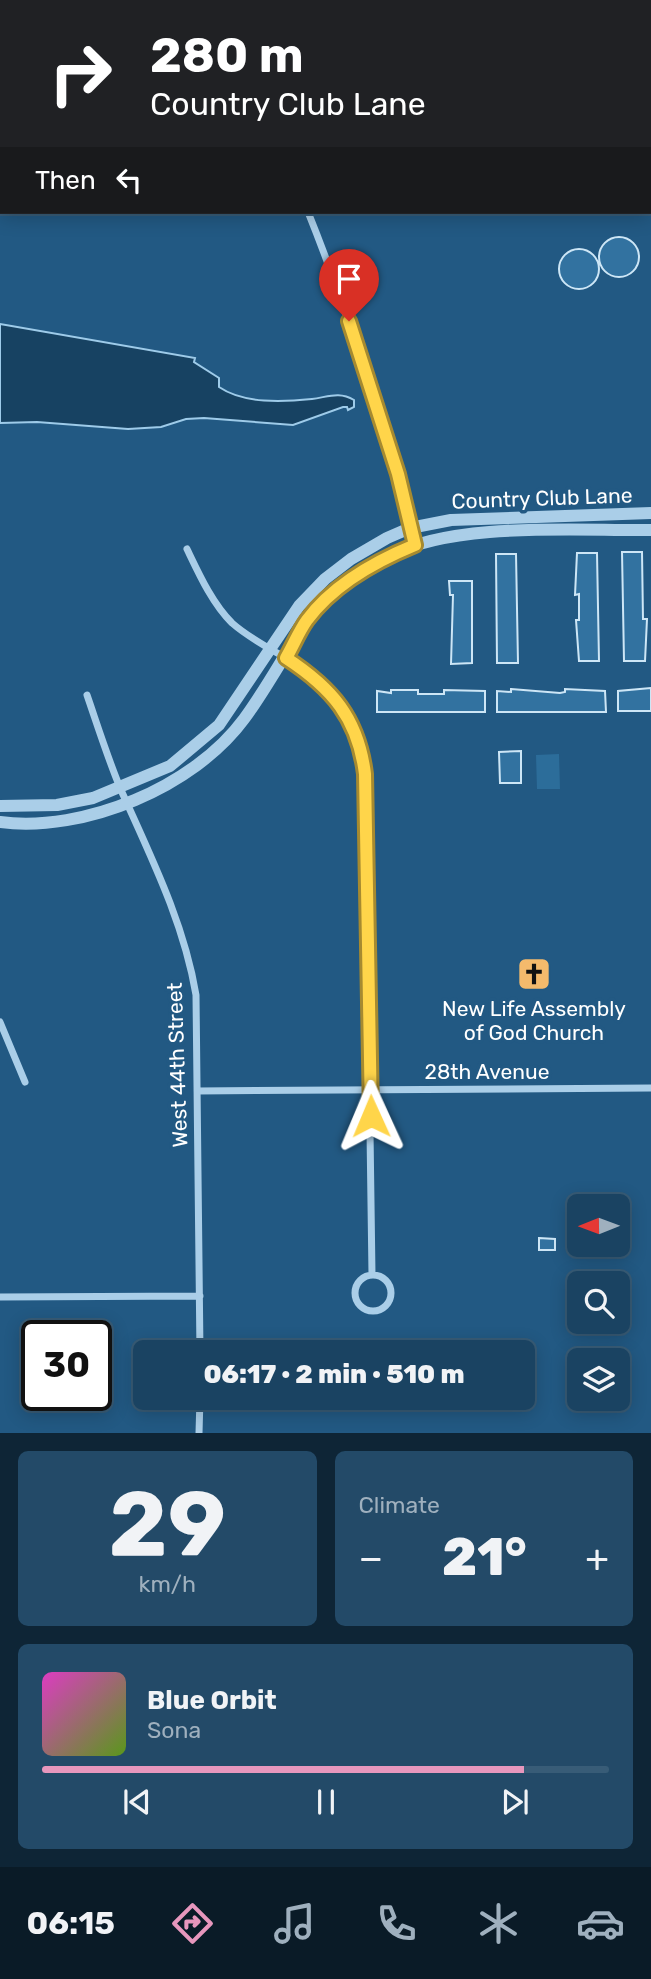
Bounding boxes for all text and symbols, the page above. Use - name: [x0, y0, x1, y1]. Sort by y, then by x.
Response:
- text: 280 m: [150, 26, 304, 84]
- icon: right: [35, 28, 126, 119]
- text: Country Club Lane: [150, 85, 426, 123]
- icon: left: [110, 161, 148, 199]
- text: Then: [35, 165, 96, 196]
- pin: [319, 249, 379, 321]
- icon: arrive: [330, 260, 368, 298]
- street label: Country Club Lane: [451, 482, 633, 514]
- church icon: New Life Assembly of God Church: [515, 955, 553, 993]
- street label: West 44th Street: [162, 982, 192, 1148]
- place label: New Life Assembly of God Church: [442, 996, 626, 1045]
- street label: 28th Avenue: [425, 1059, 549, 1084]
- position arrow: [334, 1079, 408, 1153]
- north arrow: [567, 1194, 630, 1256]
- map controls: [567, 1194, 630, 1411]
- button: search: [567, 1271, 630, 1334]
- speed limit sign: 30: [21, 1320, 112, 1411]
- button: layers: [567, 1348, 630, 1411]
- text: 06:17 · 2 min · 510 m: [203, 1359, 465, 1390]
- text: 29: [109, 1470, 226, 1578]
- text: Climate: [359, 1491, 440, 1519]
- text: 21°: [442, 1526, 526, 1588]
- text: −: [359, 1535, 383, 1581]
- text: +: [585, 1535, 609, 1581]
- text: km/h: [139, 1570, 196, 1598]
- text: Blue Orbit: [147, 1685, 277, 1716]
- text: Sona: [147, 1716, 201, 1744]
- icon: previous: [118, 1783, 156, 1821]
- icon: pause: [307, 1783, 345, 1821]
- icon: next: [496, 1783, 534, 1821]
- icon: directions: [168, 1899, 217, 1948]
- icon: music: [270, 1899, 319, 1948]
- icon: phone: [372, 1899, 421, 1948]
- icon: climate: [474, 1899, 523, 1948]
- icon: car: [576, 1899, 625, 1948]
- text: 06:15: [26, 1904, 115, 1942]

